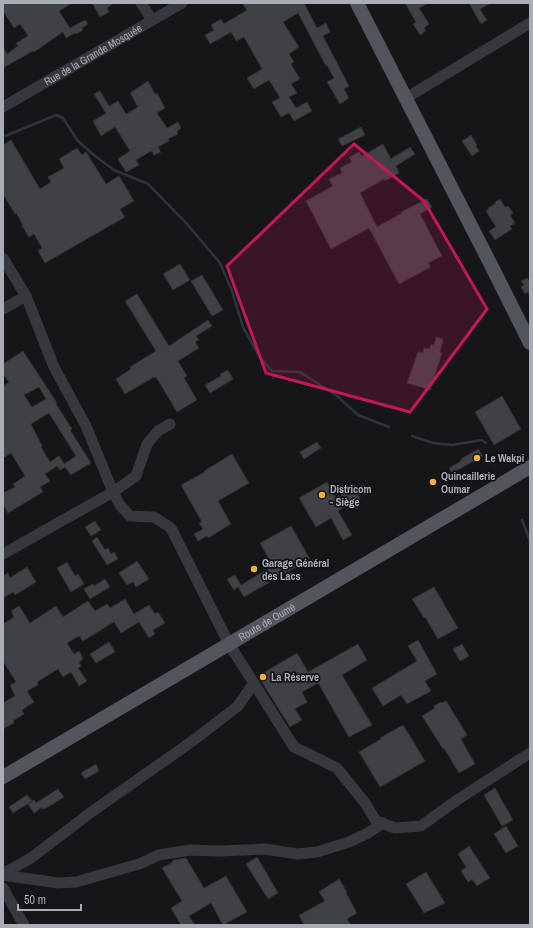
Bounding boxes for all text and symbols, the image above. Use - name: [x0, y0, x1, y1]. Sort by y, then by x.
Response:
- street label: Rue de la Grande Mosquée: [41, 21, 144, 89]
- place label: Le Wakpi: [485, 451, 524, 465]
- marker: Le Wakpi: [472, 453, 482, 463]
- place label: Quincaillerie Oumar: [441, 469, 495, 496]
- marker: Quincaillerie Oumar: [428, 477, 438, 487]
- place label: Districom - Siège: [330, 482, 372, 509]
- marker: Districom - Siège: [317, 490, 327, 500]
- place label: Garage Général des Lacs: [262, 556, 329, 583]
- marker: Garage Général des Lacs: [249, 564, 259, 574]
- street label: Route de Oumé: [236, 600, 298, 644]
- place label: La Réserve: [271, 670, 319, 684]
- marker: La Réserve: [258, 672, 268, 682]
- scale bar: [18, 886, 81, 912]
- text: 50 m: [24, 892, 46, 908]

